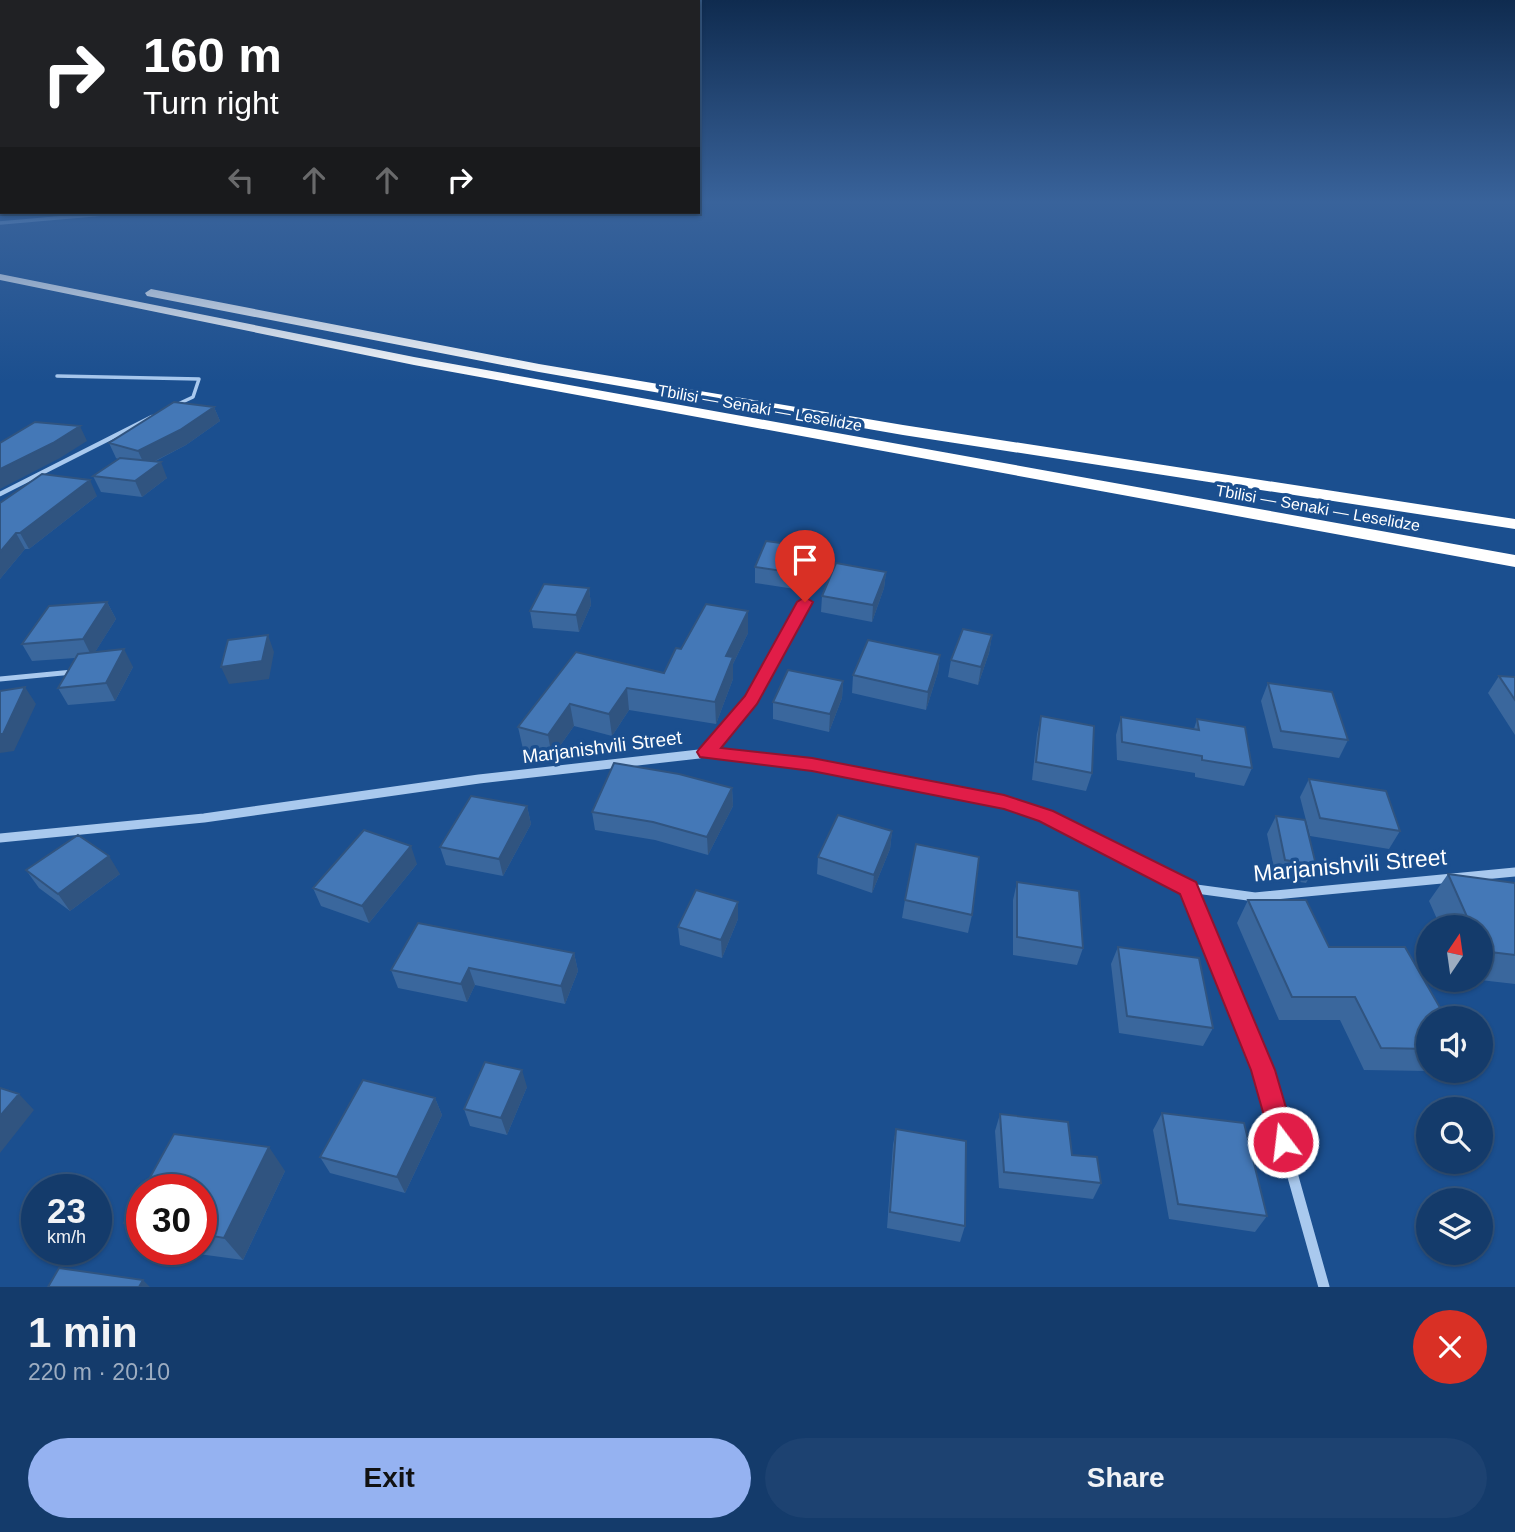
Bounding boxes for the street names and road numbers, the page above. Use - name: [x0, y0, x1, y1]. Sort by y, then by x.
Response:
- street label: Tbilisi — Senaki — Leselidze: [656, 382, 864, 434]
- street label: Tbilisi — Senaki — Leselidze: [1214, 482, 1422, 534]
- street label: Marjanishvili Street: [521, 727, 684, 767]
- street label: Marjanishvili Street: [1252, 844, 1449, 886]

